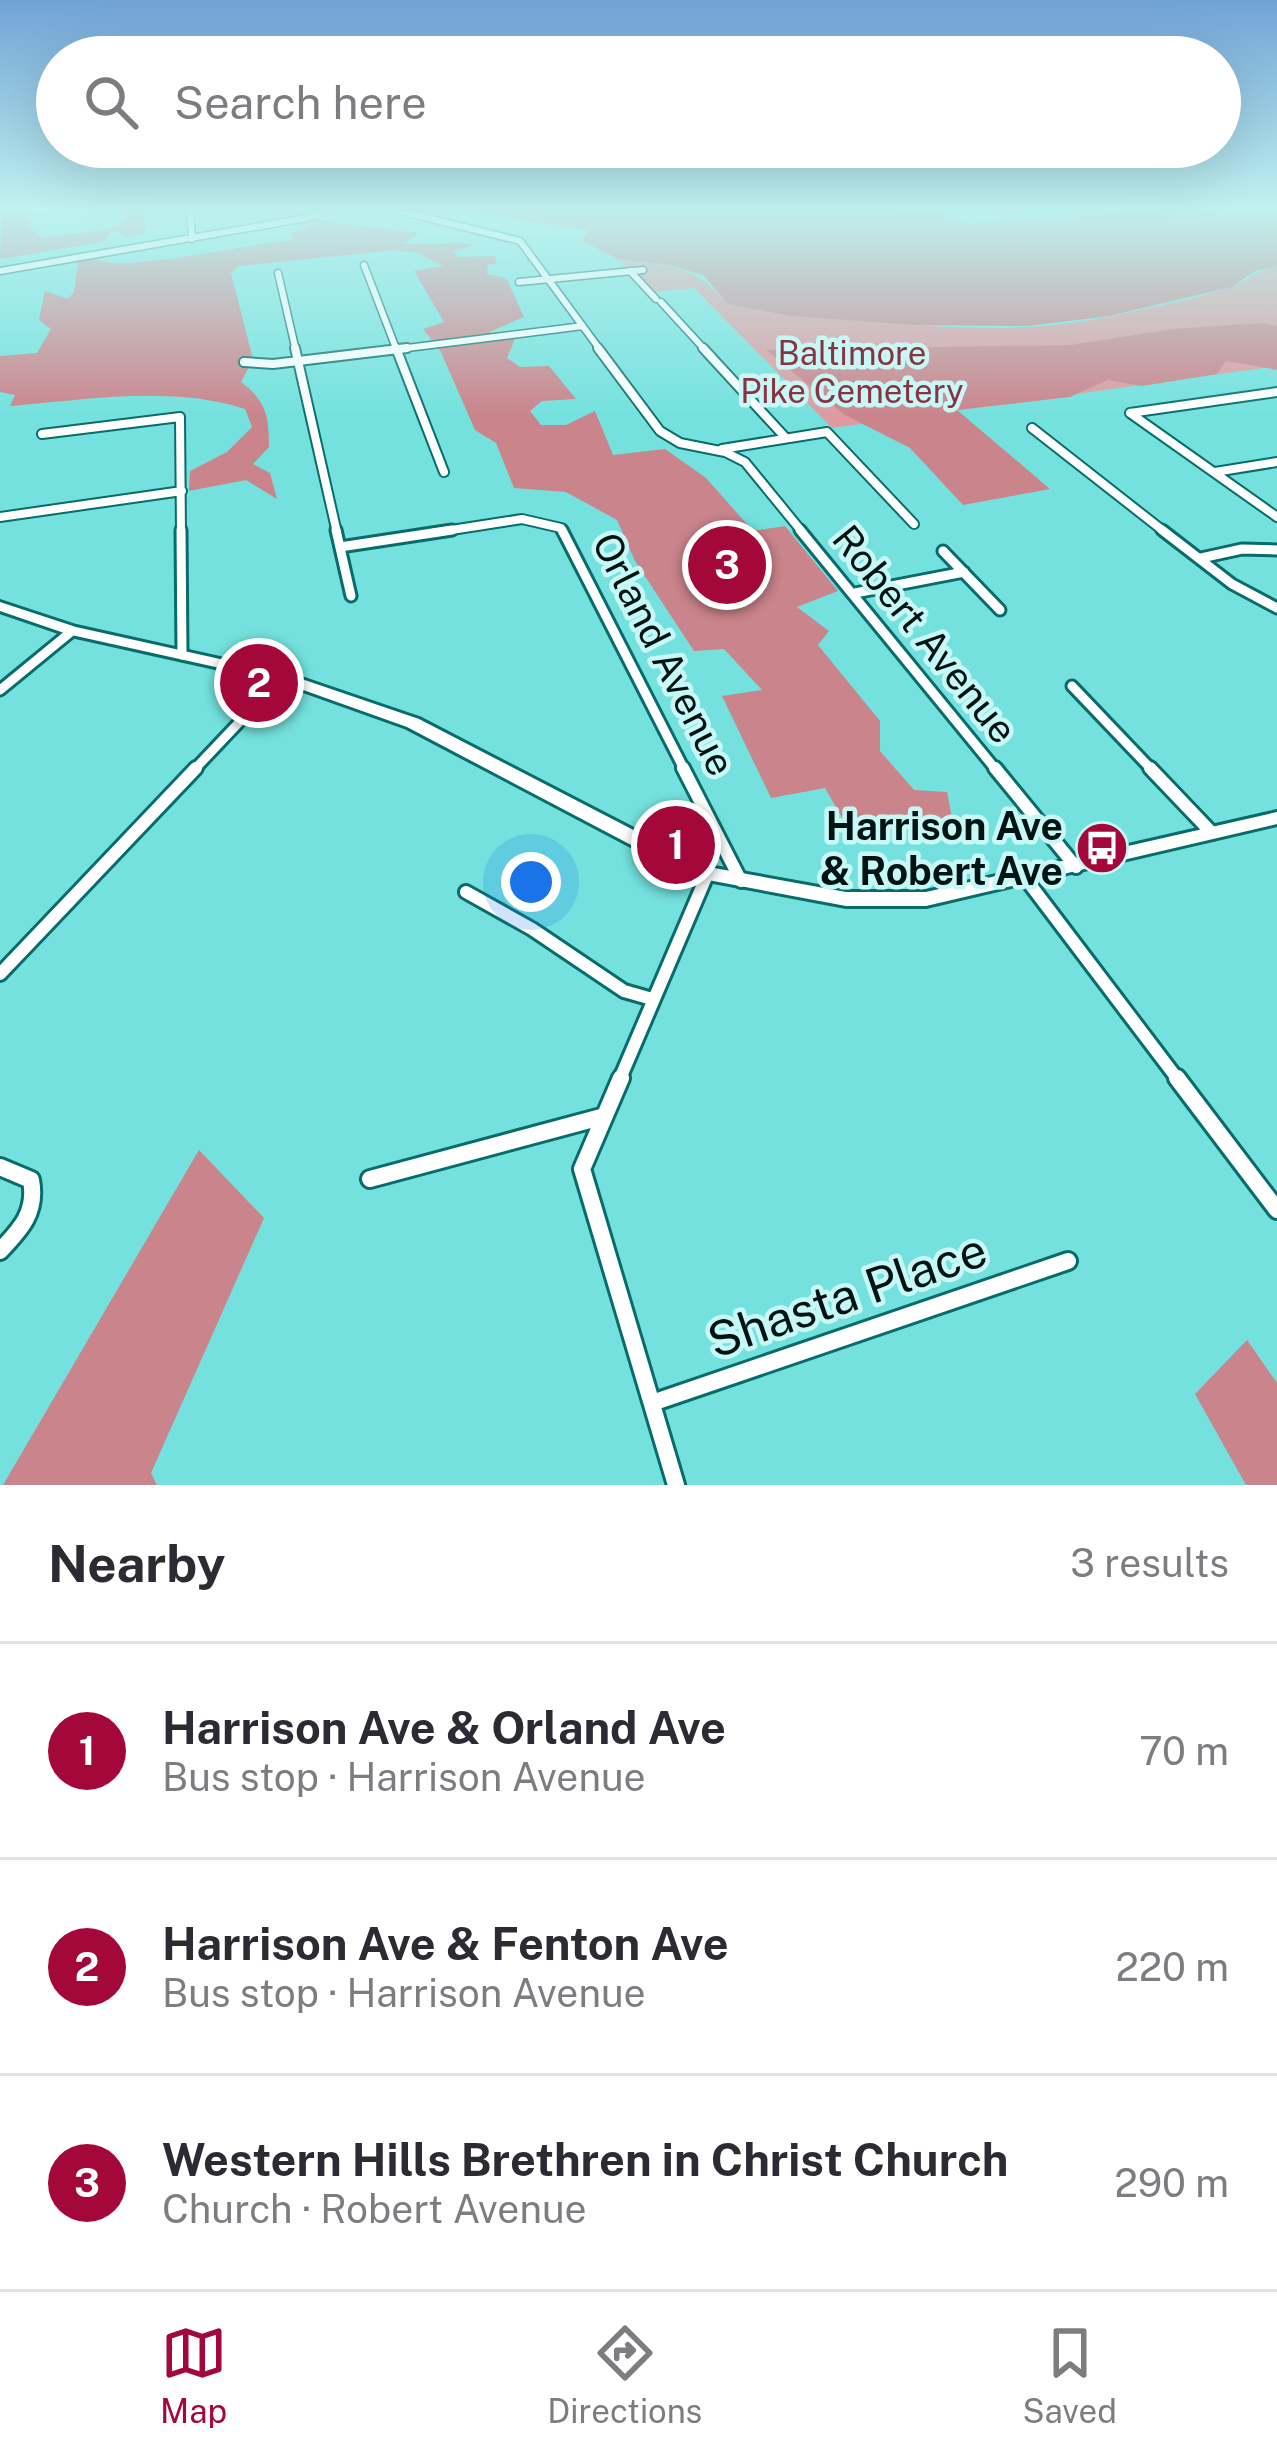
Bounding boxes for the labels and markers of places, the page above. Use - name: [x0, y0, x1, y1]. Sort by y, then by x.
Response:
- pin: 3: [688, 520, 766, 610]
- pin: 2: [220, 638, 298, 728]
- pin: 1: [637, 800, 715, 890]
- place label: Harrison Ave & Robert Ave: [820, 803, 1063, 894]
- bus stop icon: Harrison Ave & Robert Ave: [1074, 820, 1130, 876]

